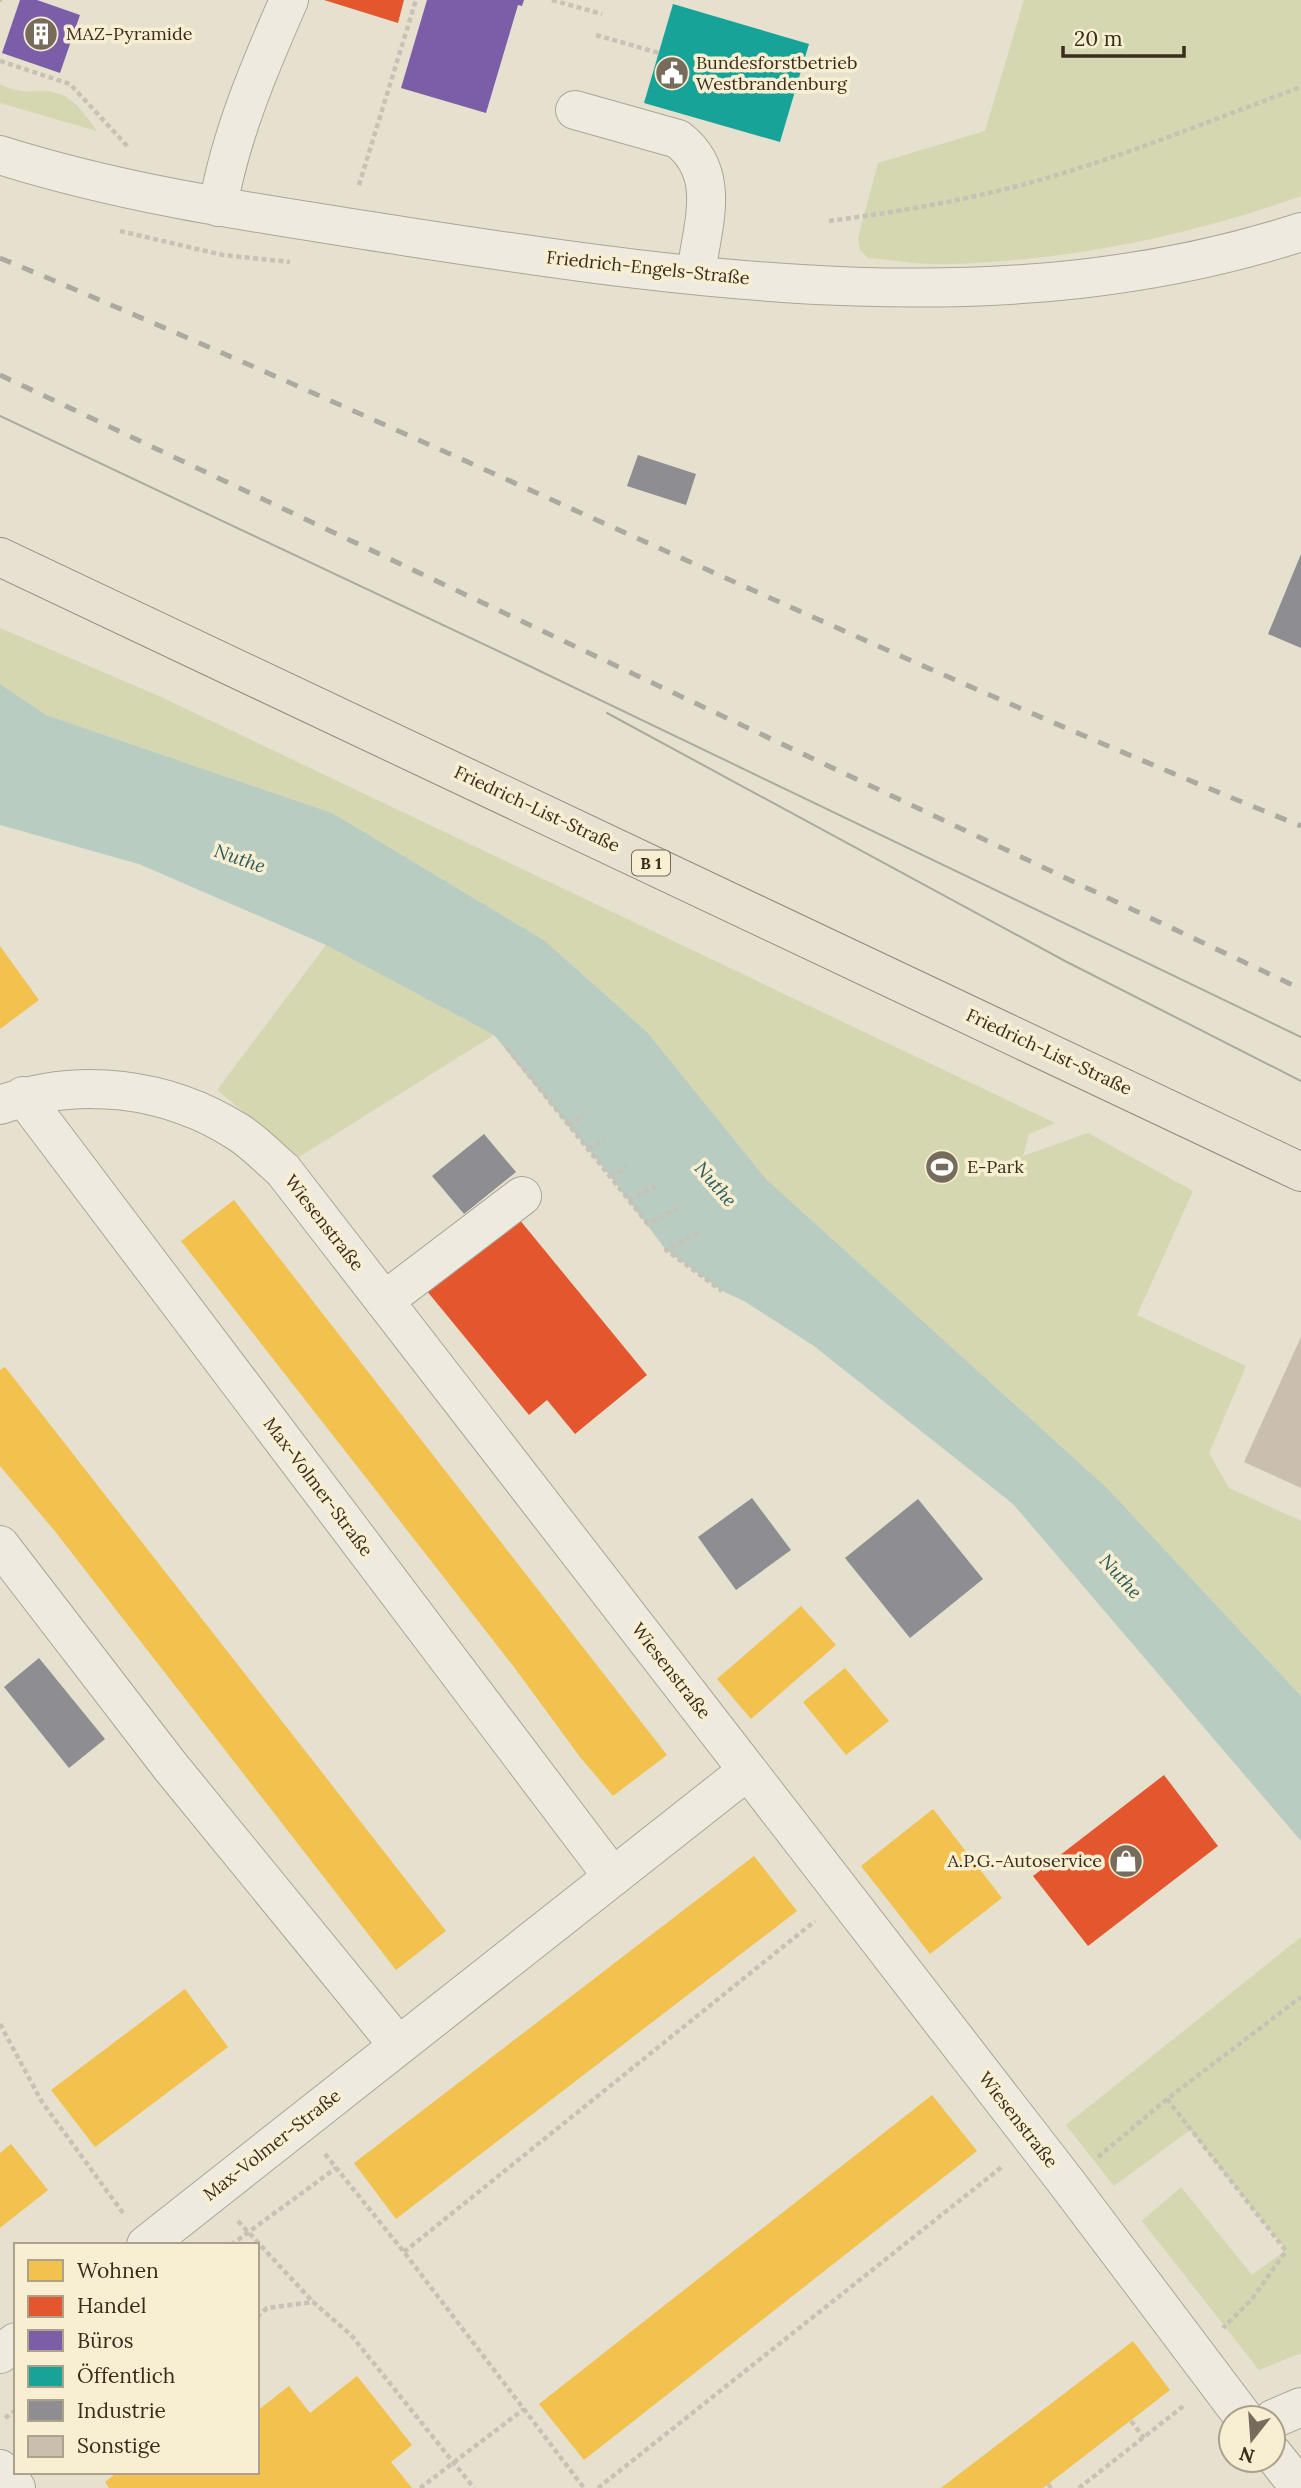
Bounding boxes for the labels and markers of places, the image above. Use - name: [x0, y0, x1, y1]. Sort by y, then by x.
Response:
- building icon: MAZ-Pyramide: [22, 15, 60, 53]
- place label: MAZ-Pyramide: [66, 22, 193, 45]
- place label: Bundesforstbetrieb Westbrandenburg: [696, 51, 857, 95]
- public building icon: Bundesforstbetrieb Westbrandenburg: [653, 54, 691, 92]
- sports icon: E-Park: [923, 1148, 961, 1186]
- place label: E-Park: [967, 1155, 1024, 1178]
- shop icon: A.P.G.-Autoservice: [1107, 1842, 1145, 1880]
- place label: A.P.G.-Autoservice: [947, 1849, 1102, 1872]

